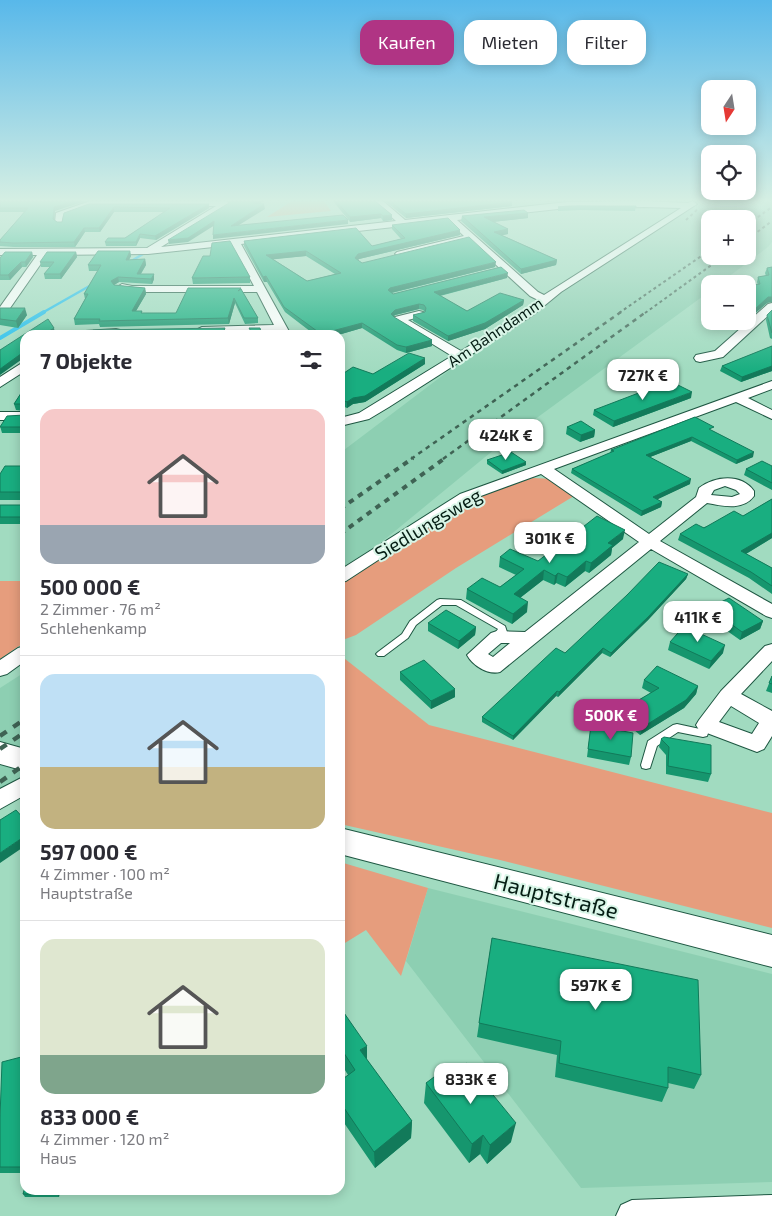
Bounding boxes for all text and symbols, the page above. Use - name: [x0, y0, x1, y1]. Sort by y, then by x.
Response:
- chip: Kaufen: [360, 20, 454, 65]
- chip: Mieten: [464, 20, 557, 65]
- chip: Filter: [567, 20, 646, 65]
- north arrow: [701, 80, 756, 135]
- map controls: [701, 80, 756, 330]
- button: locate: [701, 145, 756, 200]
- button: +: [701, 210, 756, 265]
- button: −: [701, 275, 756, 330]
- street label: Am Bahndamm: [443, 293, 546, 370]
- icon: filters: [297, 346, 325, 374]
- text: 7 Objekte: [40, 348, 132, 373]
- pin: 727K €: [602, 358, 684, 401]
- text: 727K €: [618, 365, 668, 384]
- pin: 424K €: [465, 418, 547, 461]
- text: 424K €: [479, 425, 533, 444]
- icon: home: [138, 441, 228, 531]
- street label: Siedlungsweg: [370, 482, 486, 564]
- pin: 301K €: [509, 522, 591, 564]
- text: 301K €: [525, 528, 575, 547]
- text: 500 000 €: [40, 574, 140, 599]
- text: 2 Zimmer · 76 m²: [40, 599, 161, 618]
- pin: 411K €: [657, 600, 739, 643]
- text: 411K €: [674, 607, 722, 626]
- text: Schlehenkamp: [40, 618, 147, 637]
- pin: 500K €: [570, 698, 652, 741]
- text: 500K €: [585, 705, 637, 724]
- icon: home: [138, 707, 228, 797]
- text: 597 000 €: [40, 839, 137, 864]
- text: 4 Zimmer · 100 m²: [40, 864, 170, 883]
- street label: Hauptstraße: [491, 867, 621, 923]
- text: Hauptstraße: [40, 883, 133, 902]
- pin: 597K €: [555, 968, 637, 1011]
- icon: home: [138, 972, 228, 1062]
- text: 597K €: [571, 975, 621, 994]
- pin: 833K €: [430, 1062, 512, 1105]
- text: 833K €: [445, 1069, 497, 1088]
- text: 833 000 €: [40, 1104, 139, 1129]
- text: 4 Zimmer · 120 m²: [40, 1129, 169, 1148]
- text: Haus: [40, 1148, 77, 1167]

